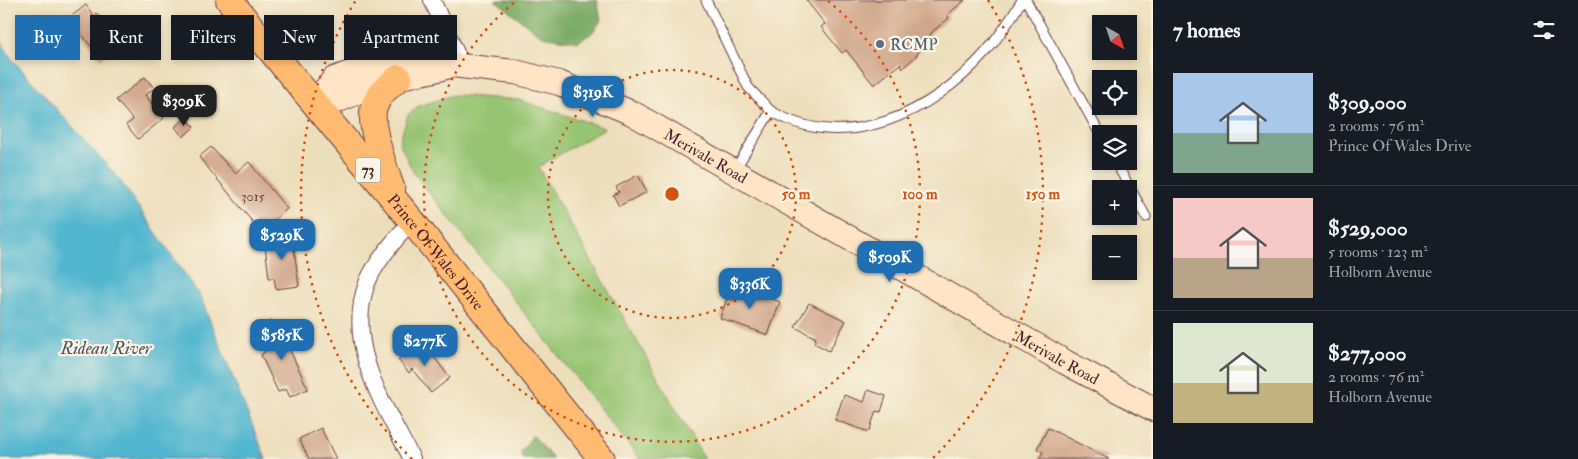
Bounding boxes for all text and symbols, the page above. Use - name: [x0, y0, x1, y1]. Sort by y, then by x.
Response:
- chip: Buy: [15, 15, 80, 60]
- chip: Rent: [90, 15, 161, 60]
- chip: Filters: [171, 15, 254, 60]
- chip: New: [264, 15, 334, 60]
- chip: Apartment: [344, 15, 457, 60]
- north arrow: [1092, 15, 1138, 60]
- map controls: [1092, 15, 1137, 280]
- icon: filters: [1530, 16, 1558, 44]
- text: 7 homes: [1173, 17, 1240, 44]
- place label: RCMP: [890, 35, 938, 55]
- marker: RCMP: [874, 38, 886, 50]
- button: locate: [1092, 70, 1137, 115]
- pin: $319K: [558, 76, 628, 118]
- text: $319K: [573, 82, 613, 102]
- pin: $309K: [149, 84, 219, 127]
- text: $309,000: [1328, 89, 1407, 116]
- text: $309K: [163, 91, 205, 111]
- icon: home: [1213, 93, 1273, 153]
- text: 2 rooms · 76 m²: [1328, 116, 1424, 136]
- street label: Merivale Road: [660, 125, 751, 188]
- button: layers: [1092, 125, 1137, 170]
- text: Prince Of Wales Drive: [1328, 136, 1471, 156]
- road number: 73: [356, 158, 380, 182]
- button: +: [1092, 180, 1137, 225]
- centre of rings: [663, 185, 681, 203]
- text: 50 m: [782, 185, 811, 204]
- text: 100 m: [902, 185, 938, 204]
- text: 150 m: [1026, 185, 1060, 204]
- house number: 3015: [241, 188, 266, 205]
- street label: Prince Of Wales Drive: [383, 190, 488, 315]
- text: $529,000: [1328, 215, 1408, 242]
- pin: $529K: [247, 218, 317, 261]
- icon: home: [1213, 218, 1273, 278]
- text: $529K: [260, 225, 304, 245]
- button: −: [1092, 235, 1137, 280]
- pin: $509K: [855, 240, 925, 283]
- text: 5 rooms · 123 m²: [1328, 242, 1428, 262]
- text: $509K: [868, 247, 912, 267]
- text: Holborn Avenue: [1328, 262, 1432, 282]
- pin: $336K: [715, 268, 785, 310]
- text: $336K: [730, 274, 770, 294]
- pin: $585K: [247, 318, 317, 361]
- pin: $277K: [390, 324, 460, 367]
- text: $585K: [261, 325, 303, 345]
- street label: Merivale Road: [1011, 326, 1102, 389]
- text: $277K: [404, 331, 447, 351]
- water label: Rideau River: [60, 337, 153, 360]
- text: $277,000: [1328, 340, 1407, 367]
- icon: home: [1213, 343, 1273, 403]
- text: 2 rooms · 76 m²: [1328, 367, 1424, 387]
- text: Holborn Avenue: [1328, 387, 1432, 407]

